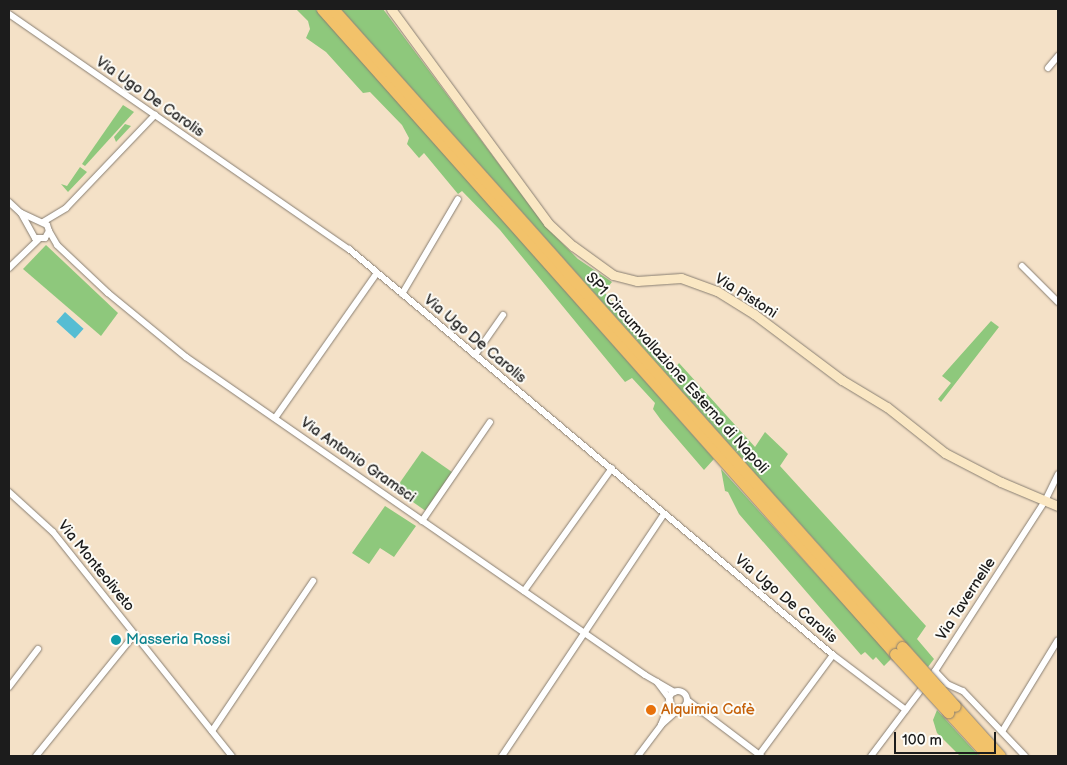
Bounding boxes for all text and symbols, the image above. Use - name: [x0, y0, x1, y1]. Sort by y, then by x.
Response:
- street label: Via Ugo De Carolis: [92, 53, 208, 141]
- street label: SP1 Circumvallazione Esterna di Napoli: [582, 269, 772, 477]
- street label: Via Pistoni: [711, 270, 781, 322]
- street label: Via Ugo De Carolis: [420, 291, 530, 387]
- street label: Via Antonio Gramsci: [297, 414, 419, 506]
- street label: Via Monteoliveto: [54, 517, 138, 615]
- street label: Via Ugo De Carolis: [731, 551, 841, 647]
- street label: Via Tavernelle: [932, 554, 1000, 644]
- place label: Masseria Rossi: [126, 631, 230, 649]
- marker: Masseria Rossi: [110, 634, 122, 646]
- place label: Alquimia Cafè: [661, 701, 755, 719]
- marker: Alquimia Cafè: [645, 704, 657, 716]
- scale bar: [897, 722, 1000, 754]
- text: 100 m: [902, 731, 942, 750]

